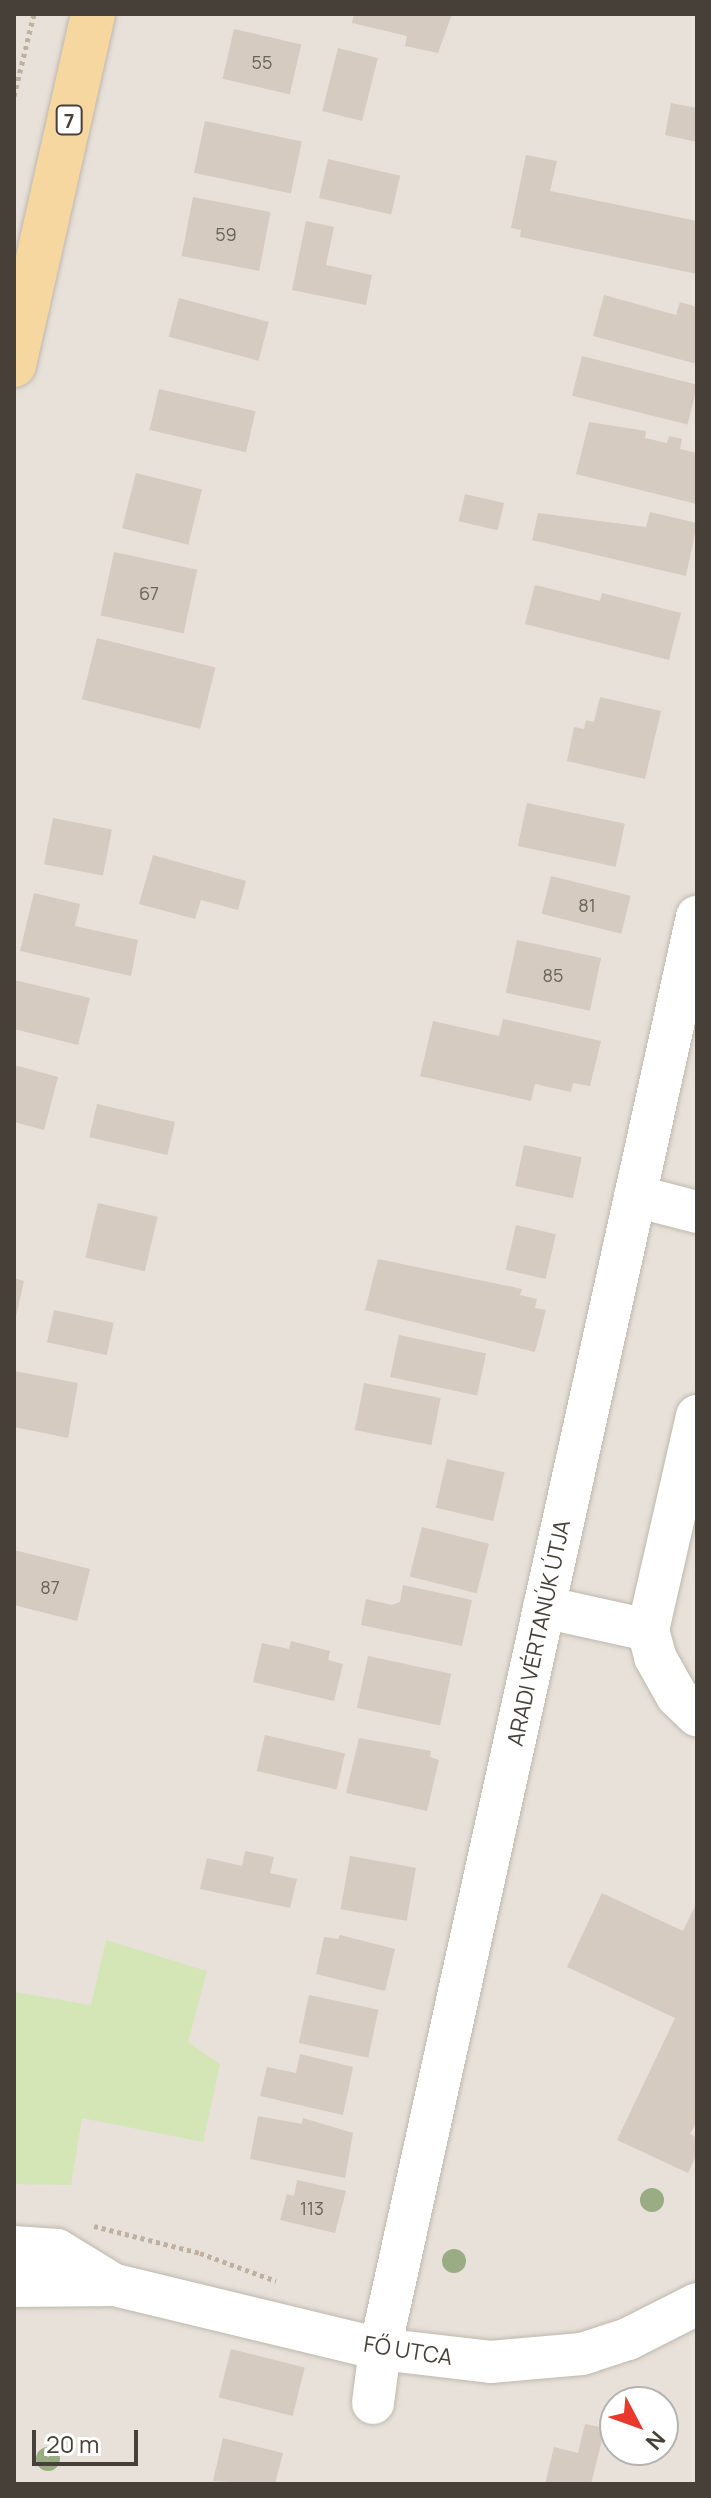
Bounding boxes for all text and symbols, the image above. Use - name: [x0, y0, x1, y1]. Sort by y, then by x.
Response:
- house number: 55: [252, 51, 272, 73]
- road number: 7: [55, 104, 83, 136]
- house number: 59: [215, 223, 237, 245]
- house number: 67: [139, 582, 159, 604]
- house number: 81: [578, 894, 596, 916]
- house number: 85: [543, 964, 563, 986]
- street label: ARADI VÉRTANÚK ÚTJA: [502, 1517, 576, 1749]
- house number: 87: [40, 1576, 60, 1598]
- house number: 113: [300, 2197, 324, 2219]
- street label: FŐ UTCA: [362, 2331, 454, 2371]
- north arrow: [599, 2386, 679, 2466]
- scale bar: [36, 2414, 142, 2464]
- text: N: [639, 2425, 672, 2456]
- text: 20 m: [46, 2427, 99, 2460]

